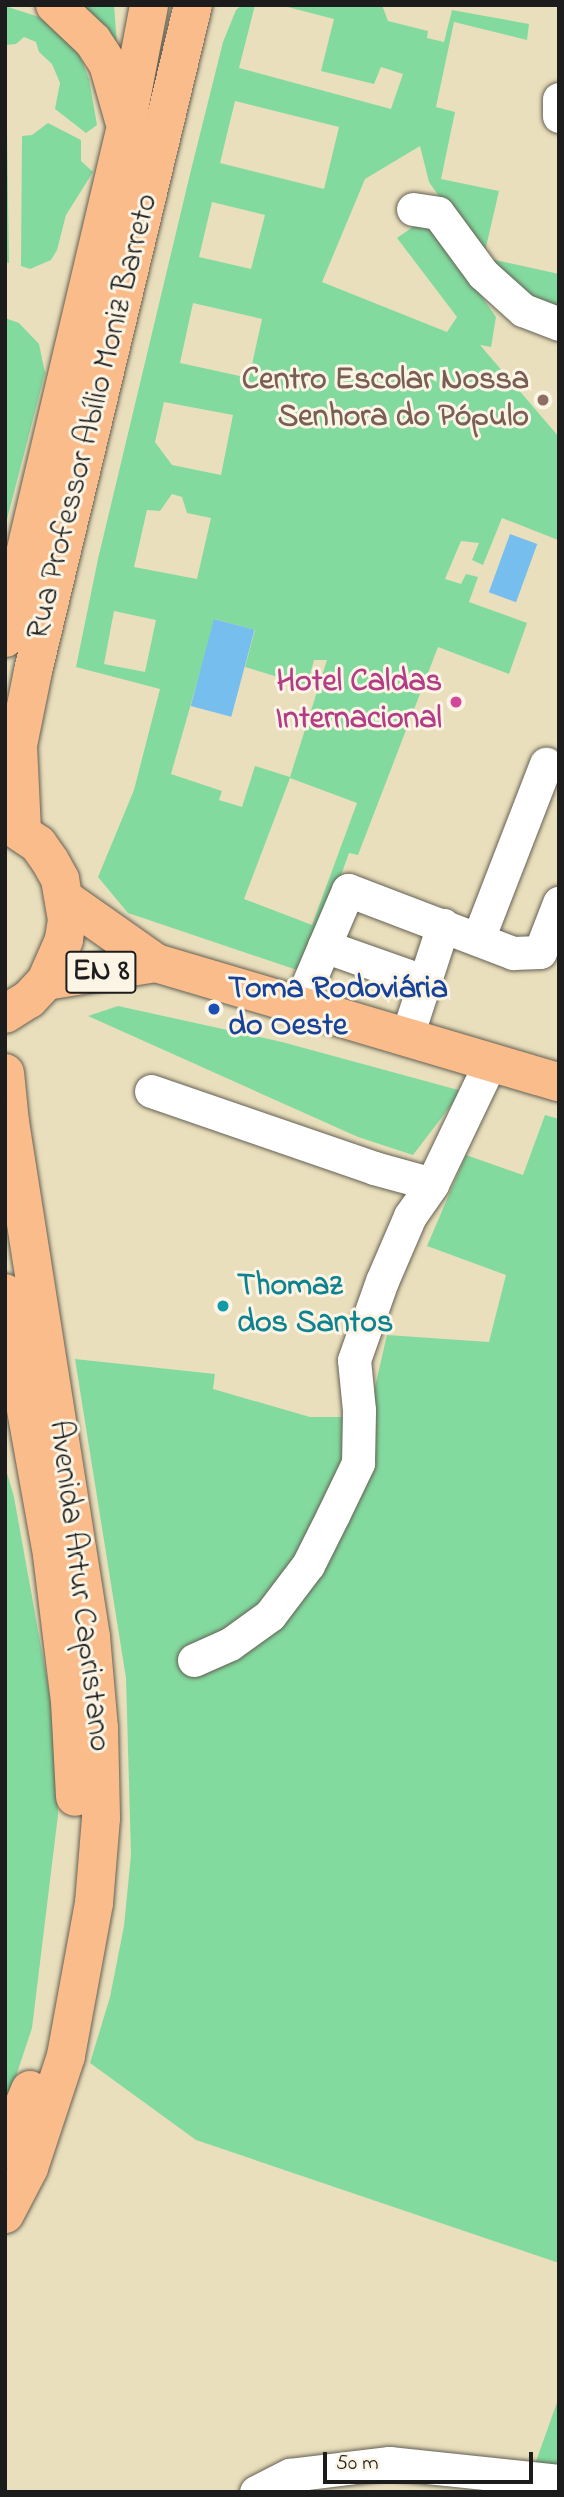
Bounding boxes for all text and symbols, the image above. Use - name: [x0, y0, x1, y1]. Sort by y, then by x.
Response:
- street label: Rua Professor Abílio Moniz Barreto: [20, 190, 168, 644]
- place label: Centro Escolar Nossa Senhora do Pópulo: [242, 363, 529, 438]
- marker: Centro Escolar Nossa Senhora do Pópulo: [535, 392, 551, 408]
- place label: Hotel Caldas Internacional: [276, 665, 442, 740]
- marker: Hotel Caldas Internacional: [448, 694, 464, 710]
- road number: EN 8: [64, 946, 138, 998]
- place label: Toma Rodoviária do Oeste: [228, 972, 448, 1047]
- marker: Toma Rodoviária do Oeste: [206, 1001, 222, 1017]
- place label: Thomaz dos Santos: [237, 1269, 393, 1344]
- marker: Thomaz dos Santos: [215, 1298, 231, 1314]
- street label: Avenida Artur Capristano: [39, 1418, 117, 1754]
- scale bar: [326, 2438, 536, 2482]
- text: 50 m: [336, 2449, 379, 2479]

